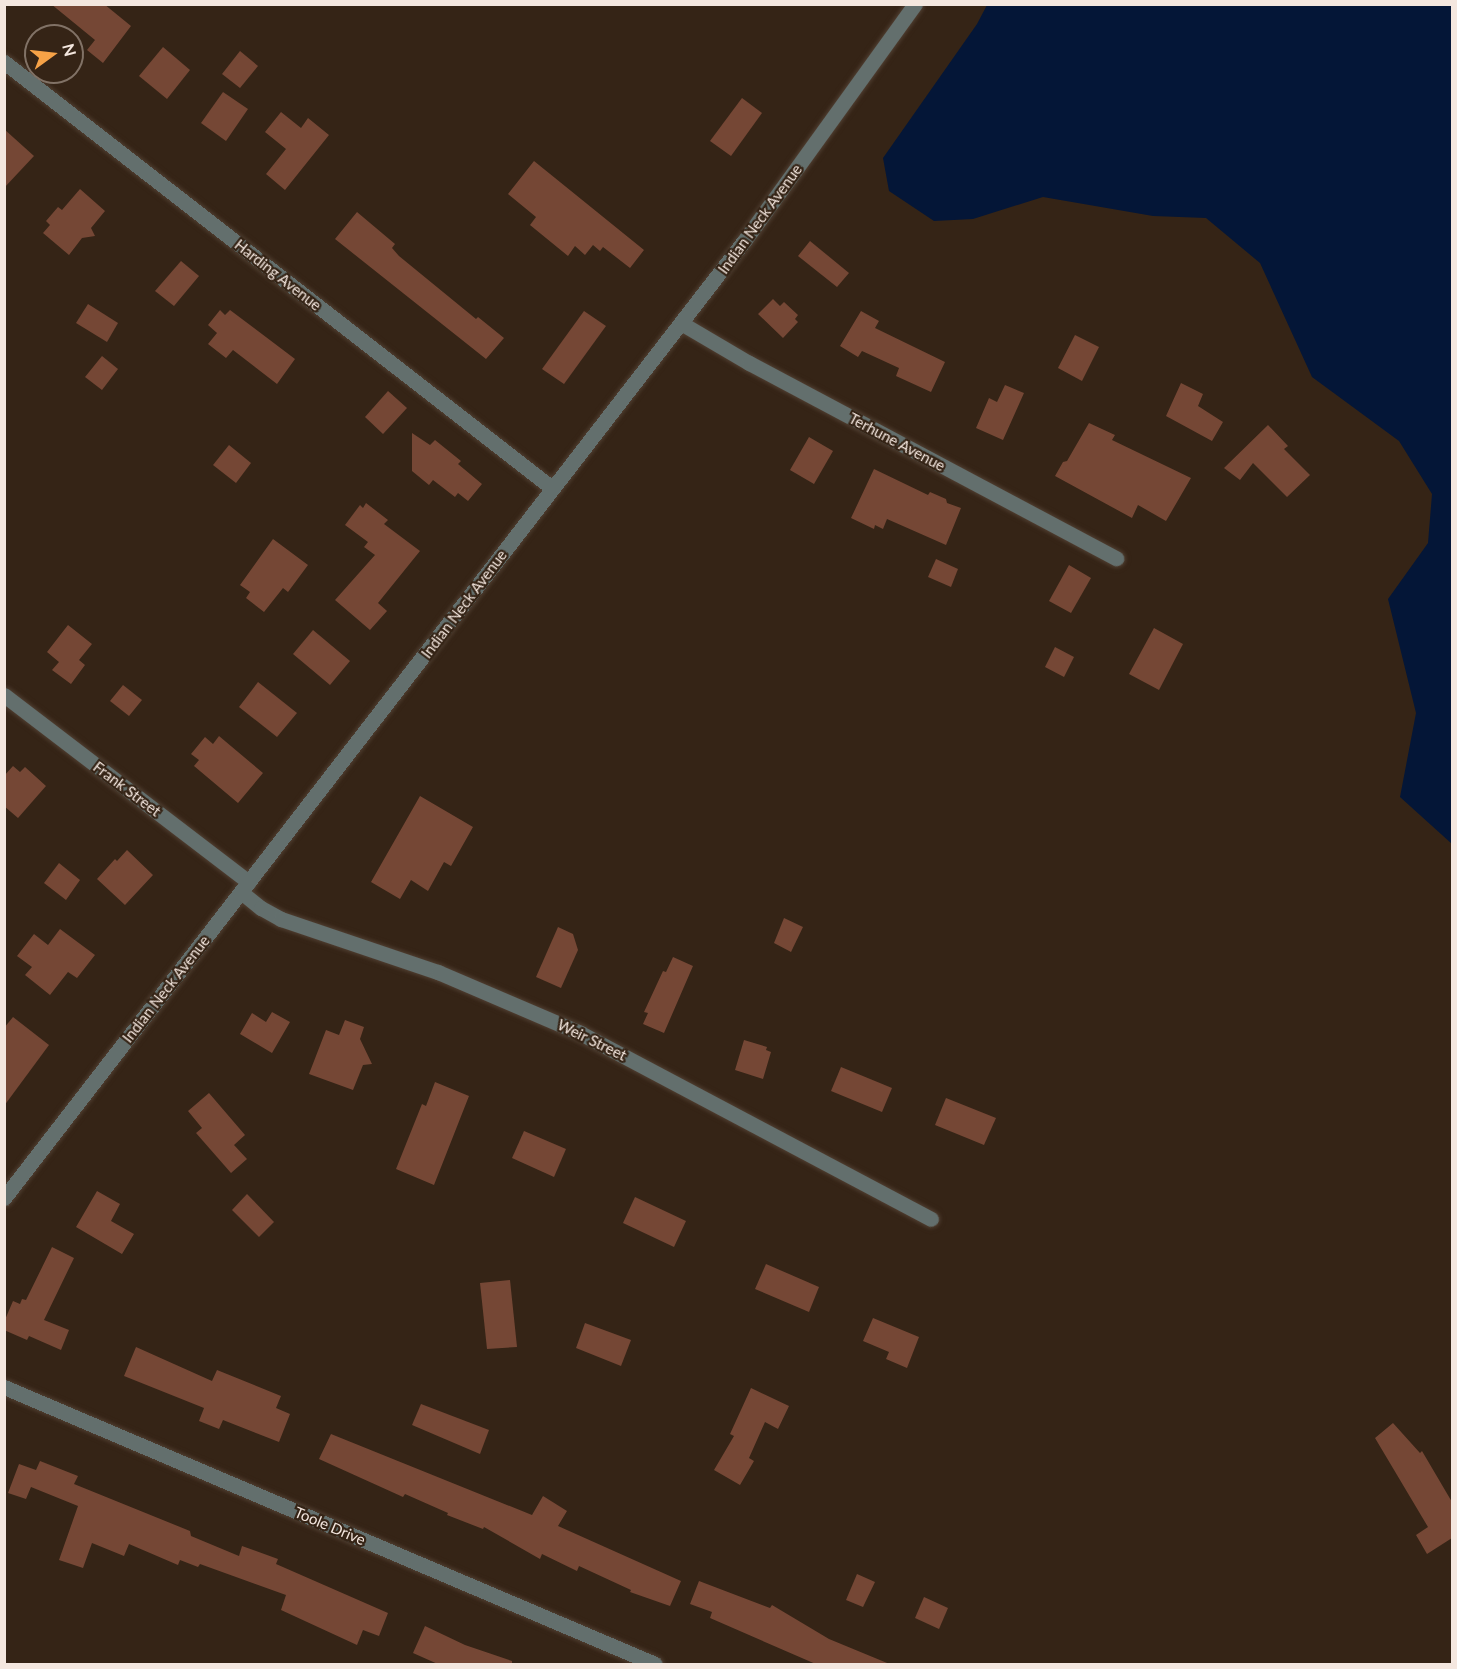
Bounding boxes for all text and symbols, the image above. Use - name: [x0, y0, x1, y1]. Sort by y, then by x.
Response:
- north arrow: [24, 24, 84, 84]
- text: N: [59, 41, 81, 58]
- street label: Indian Neck Avenue: [714, 160, 806, 278]
- street label: Harding Avenue: [231, 235, 325, 315]
- street label: Terhune Avenue: [846, 409, 948, 475]
- street label: Indian Neck Avenue: [417, 546, 511, 662]
- street label: Frank Street: [90, 758, 164, 820]
- street label: Indian Neck Avenue: [118, 932, 214, 1046]
- street label: Weir Street: [554, 1015, 630, 1065]
- street label: Toole Drive: [292, 1503, 368, 1549]

